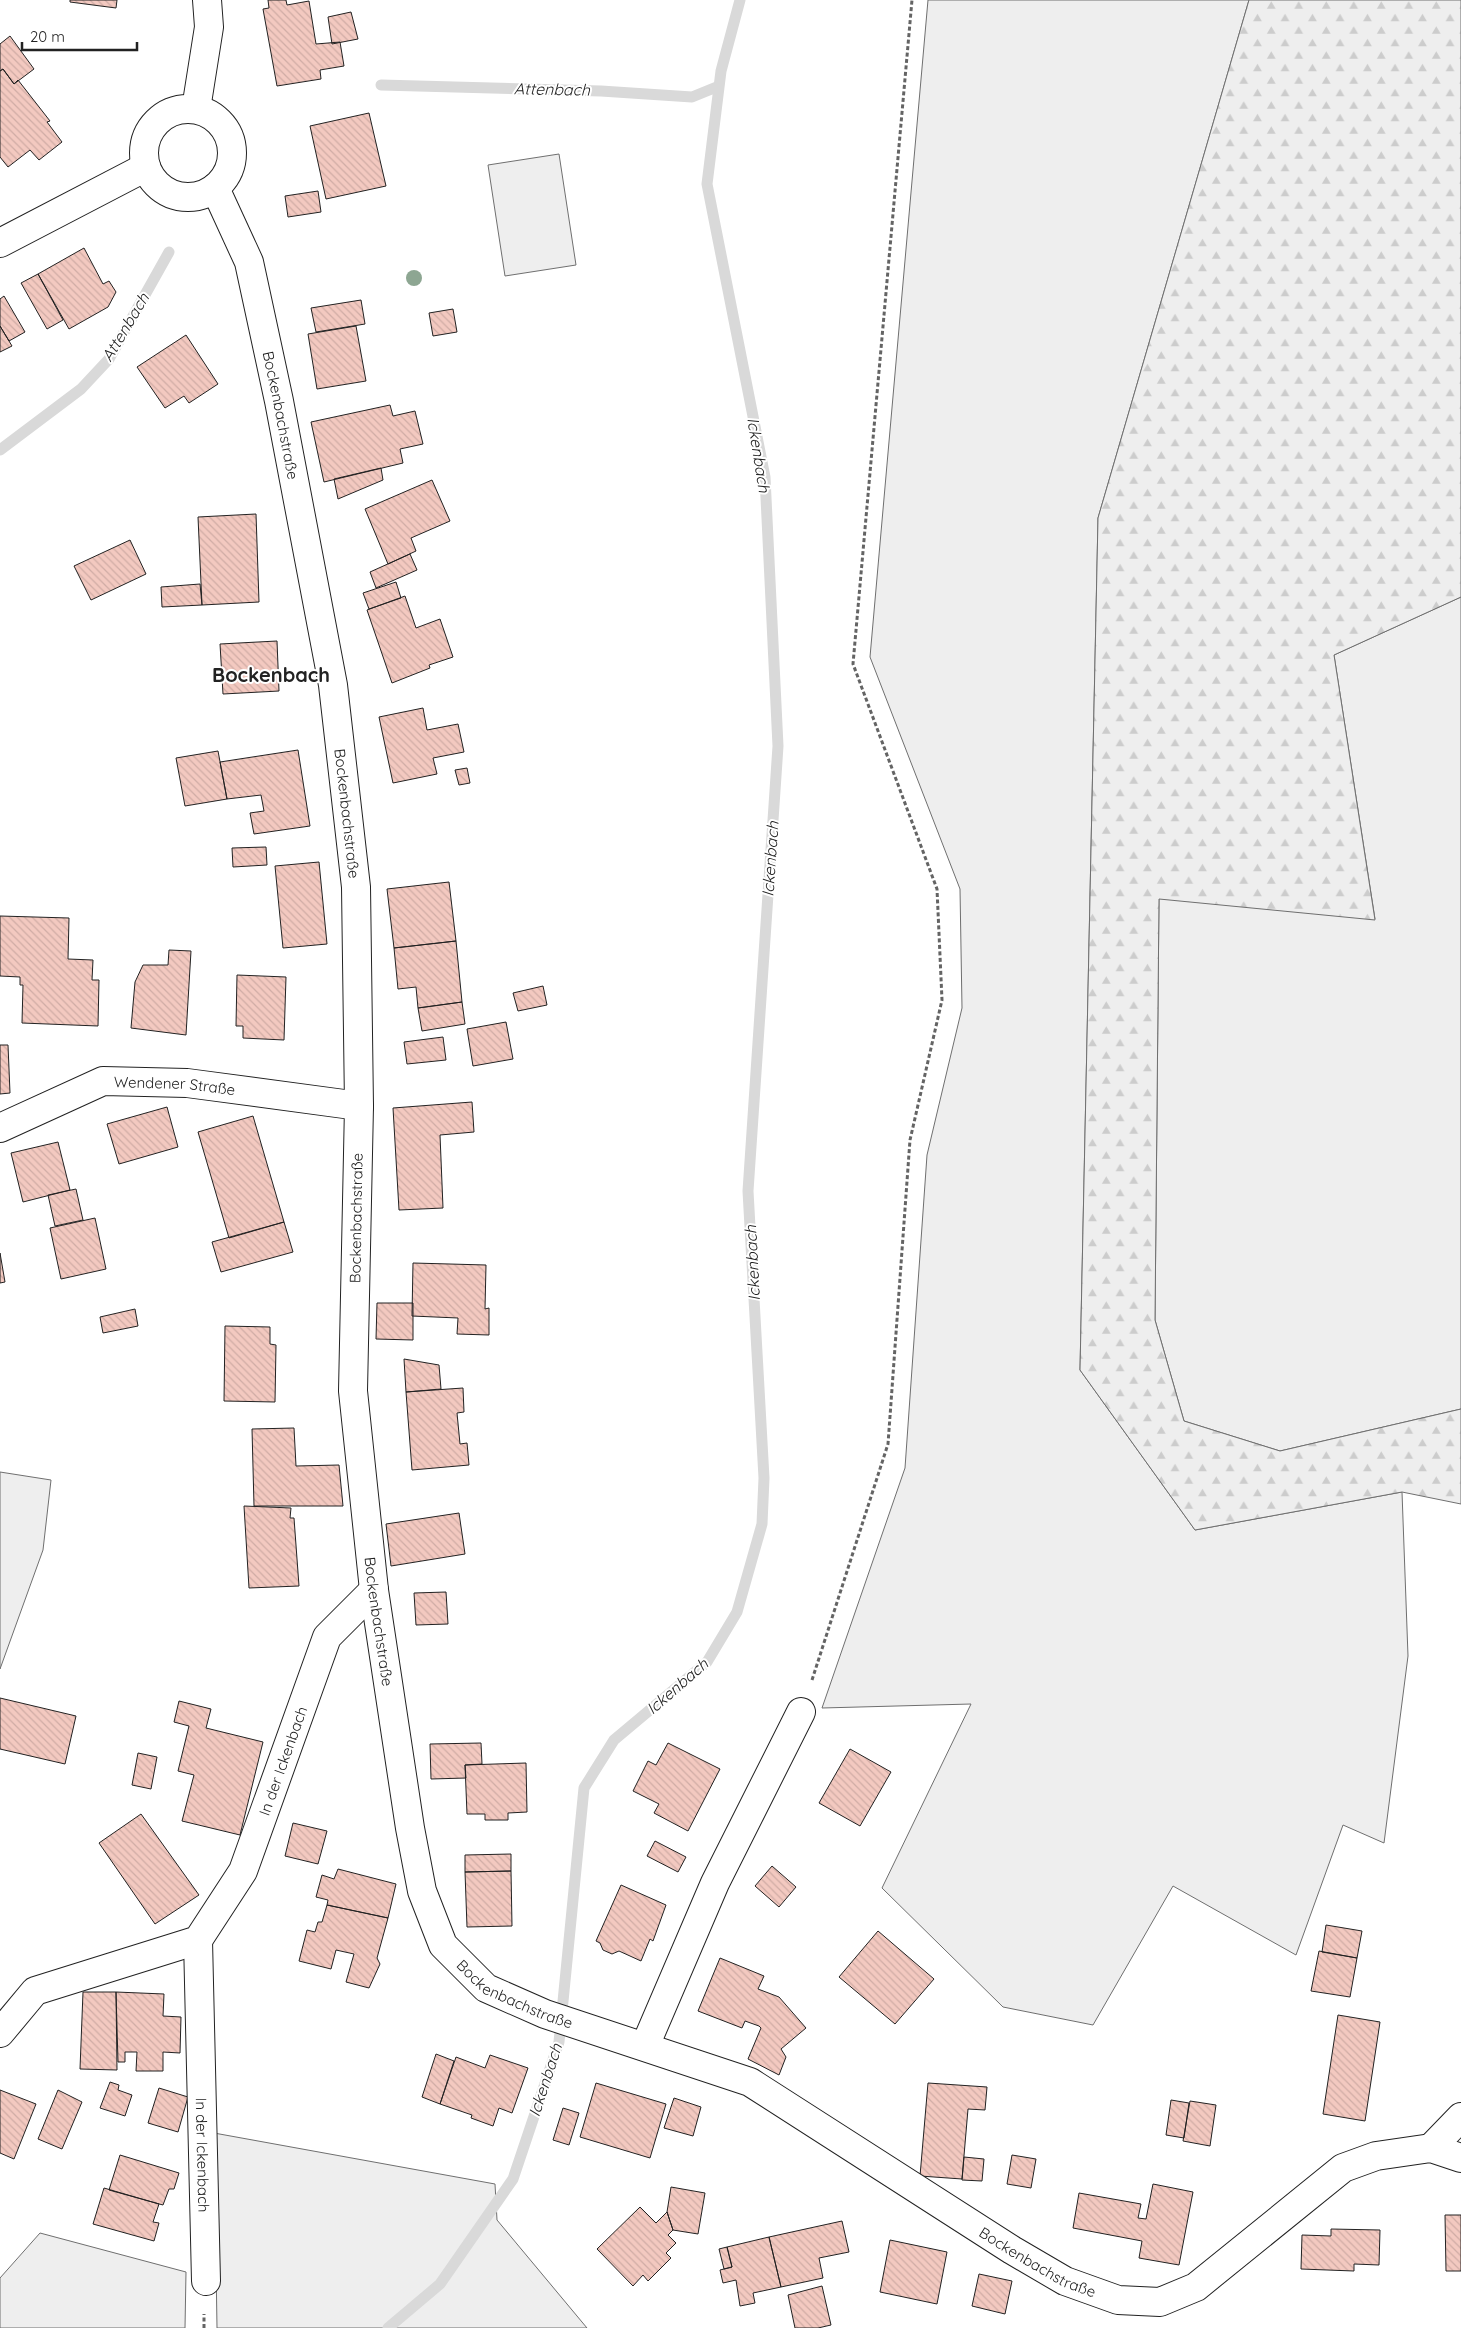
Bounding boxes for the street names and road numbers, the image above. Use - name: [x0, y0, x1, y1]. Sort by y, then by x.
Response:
- street label: Bockenbachstraße: [259, 349, 303, 481]
- street label: Bockenbachstraße: [331, 748, 364, 879]
- street label: Wendener Straße: [114, 1072, 237, 1099]
- street label: Bockenbachstraße: [345, 1153, 367, 1283]
- street label: Bockenbachstraße: [361, 1556, 398, 1687]
- street label: In der Ickenbach: [254, 1703, 311, 1818]
- street label: Bockenbachstraße: [453, 1955, 575, 2032]
- street label: In der Ickenbach: [192, 2097, 214, 2213]
- street label: Bockenbachstraße: [976, 2222, 1099, 2301]

